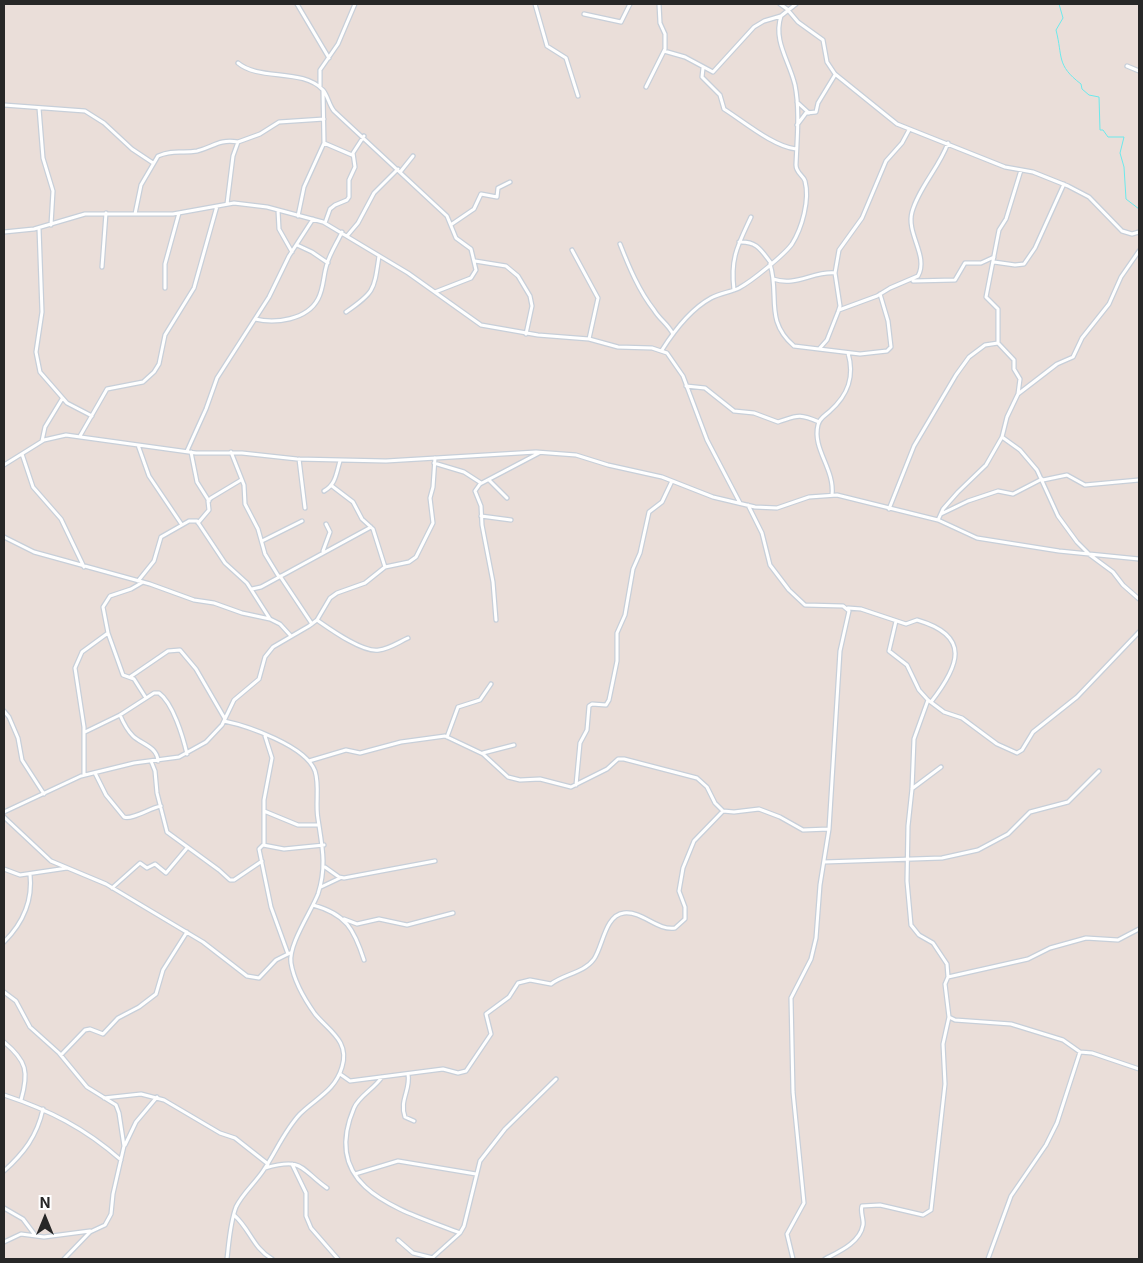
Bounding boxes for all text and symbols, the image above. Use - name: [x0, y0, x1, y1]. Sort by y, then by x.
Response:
- north arrow: [20, 1193, 70, 1243]
- text: N: [40, 1194, 50, 1211]

